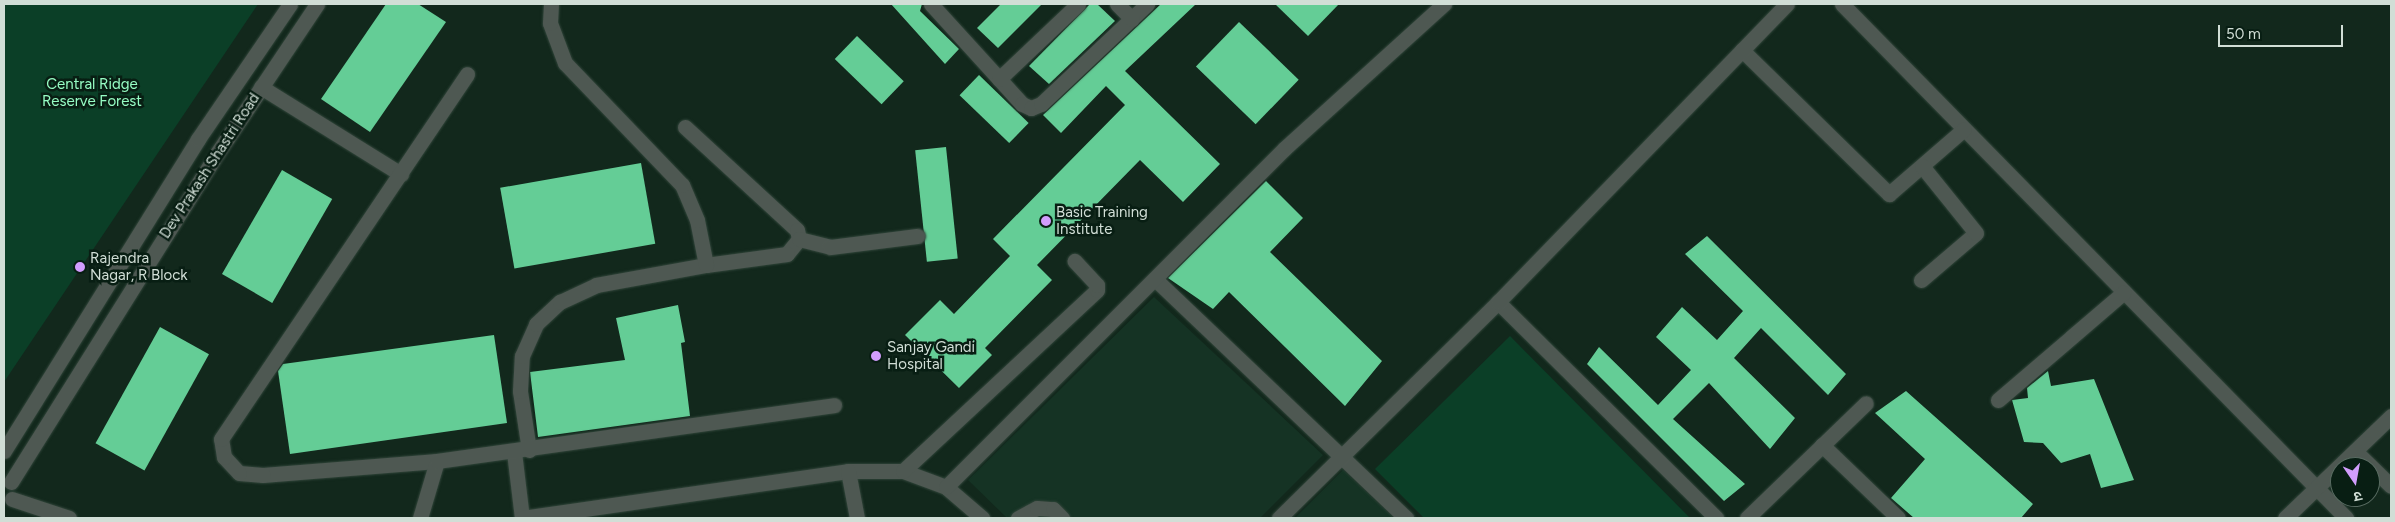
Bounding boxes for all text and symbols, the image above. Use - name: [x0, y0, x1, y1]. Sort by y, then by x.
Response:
- scale bar: [2220, 15, 2345, 47]
- text: 50 m: [2226, 25, 2261, 43]
- park label: Central Ridge Reserve Forest: [42, 75, 142, 110]
- street label: Dev Prakash Shastri Road: [156, 90, 264, 242]
- place label: Basic Training Institute: [1056, 203, 1148, 238]
- marker: Basic Training Institute: [1040, 215, 1052, 227]
- place label: Rajendra Nagar, R Block: [90, 249, 188, 284]
- marker: Rajendra Nagar, R Block: [74, 261, 86, 273]
- place label: Sanjay Gandi Hospital: [887, 338, 975, 373]
- marker: Sanjay Gandi Hospital: [869, 349, 883, 363]
- north arrow: [2330, 457, 2380, 507]
- text: उ: [2352, 487, 2364, 505]

